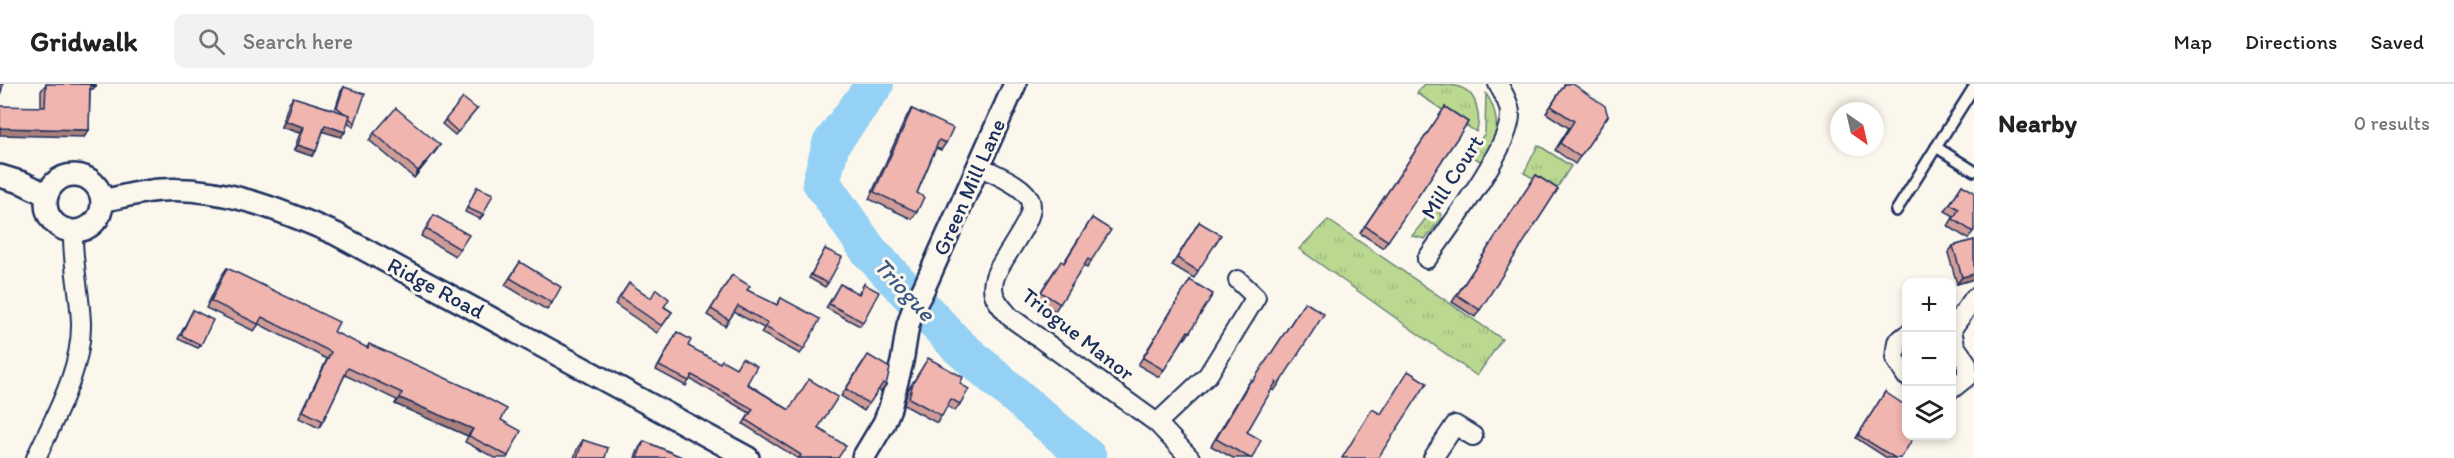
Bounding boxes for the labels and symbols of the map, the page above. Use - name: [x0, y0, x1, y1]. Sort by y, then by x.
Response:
- north arrow: [1830, 102, 1884, 156]
- street label: Green Mill Lane: [927, 114, 1011, 260]
- street label: Mill Court: [1415, 130, 1489, 224]
- street label: Ridge Road: [383, 251, 489, 325]
- water label: Triogue: [868, 251, 943, 328]
- street label: Triogue Manor: [1016, 282, 1140, 387]

